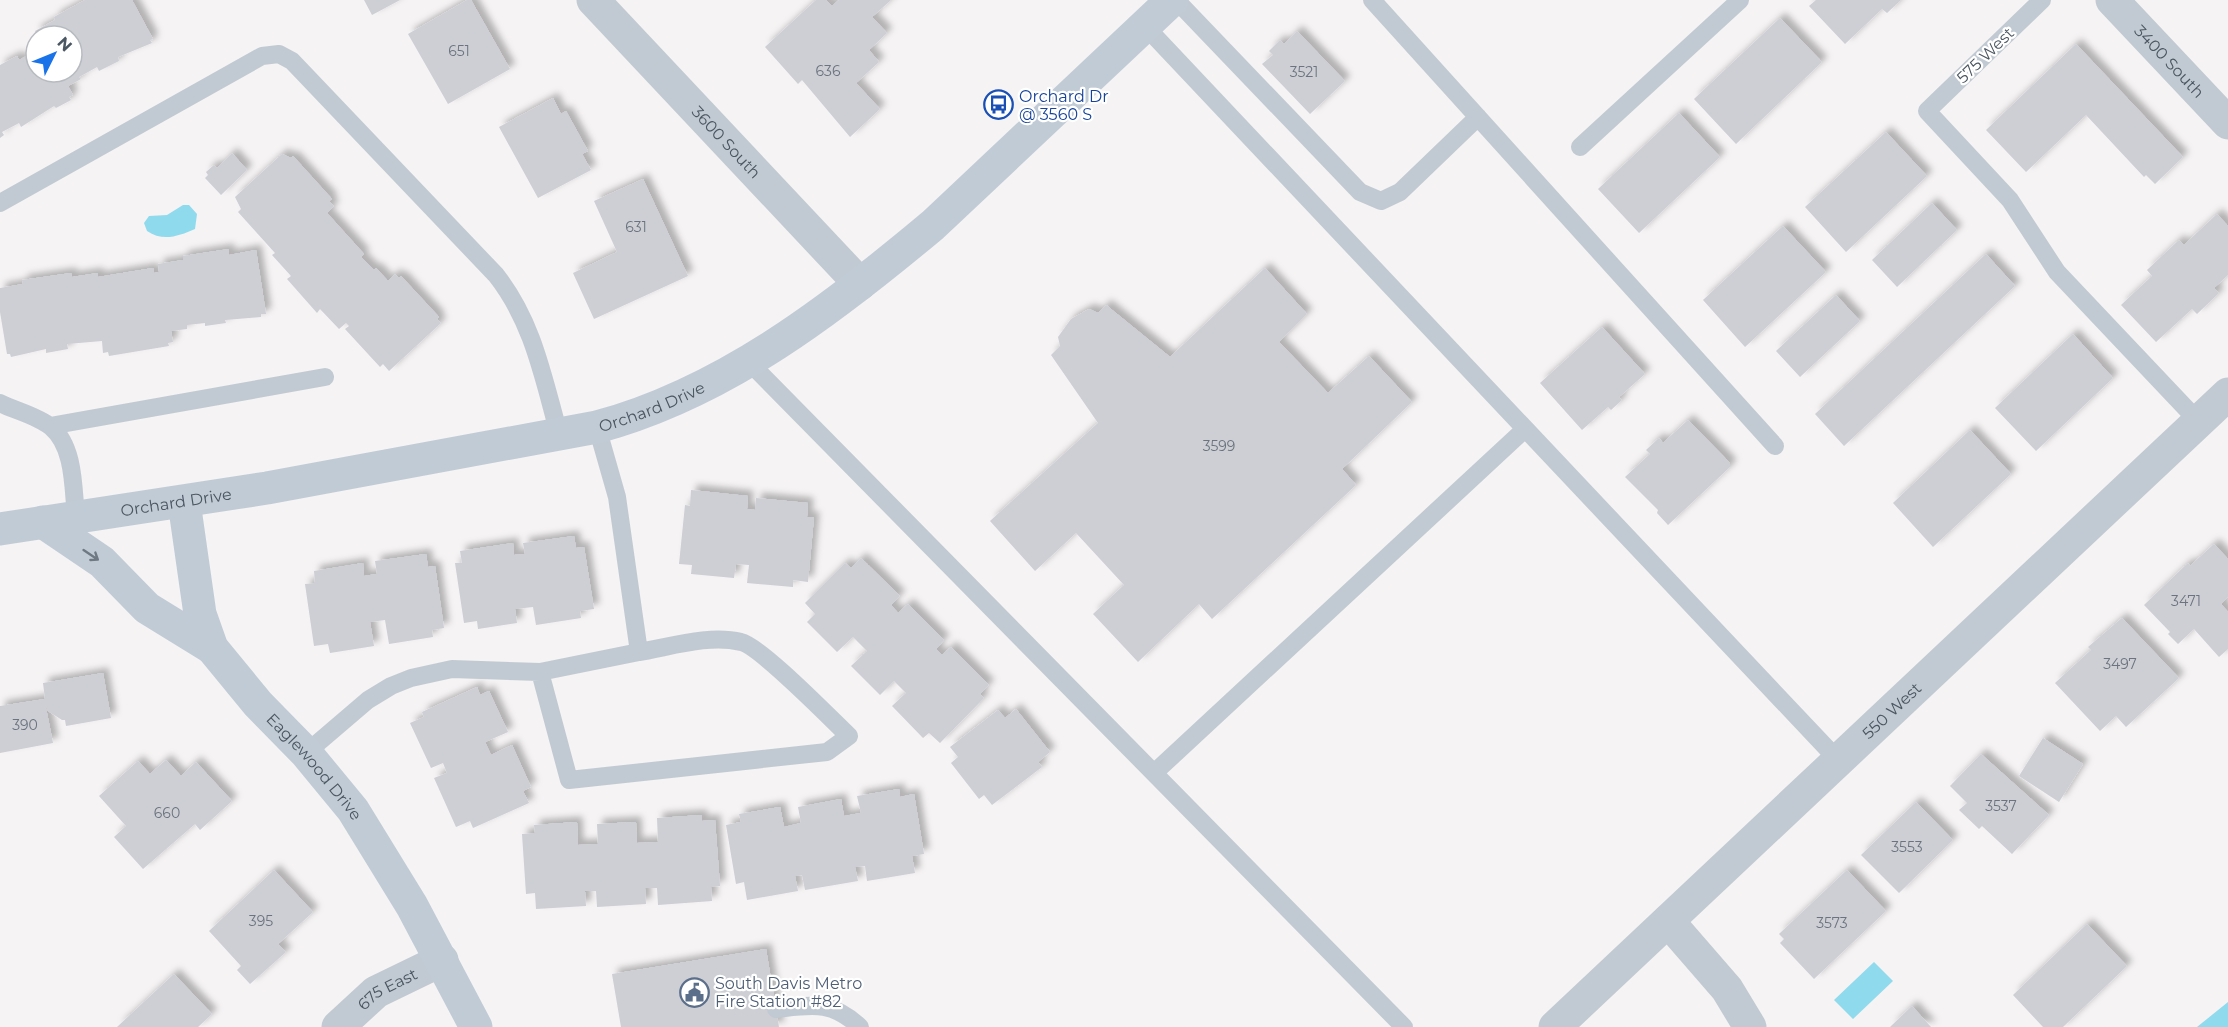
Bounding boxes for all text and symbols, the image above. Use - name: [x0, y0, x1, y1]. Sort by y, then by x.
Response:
- street label: 3400 South: [2130, 21, 2208, 102]
- street label: 575 West: [1953, 23, 2018, 87]
- north arrow: [24, 24, 84, 84]
- text: N: [53, 33, 76, 55]
- house number: 651: [448, 42, 470, 60]
- house number: 636: [816, 62, 841, 80]
- house number: 3521: [1290, 63, 1318, 81]
- place label: Orchard Dr @ 3560 S: [1019, 87, 1109, 124]
- bus stop icon: Orchard Dr @ 3560 S: [982, 89, 1014, 121]
- street label: 3600 South: [688, 102, 765, 182]
- house number: 631: [625, 218, 647, 236]
- street label: Orchard Drive: [597, 378, 708, 436]
- house number: 3599: [1203, 437, 1235, 455]
- street label: Orchard Drive: [119, 485, 233, 520]
- one-way arrow: [83, 549, 99, 561]
- house number: 3471: [2171, 592, 2201, 610]
- house number: 3497: [2103, 655, 2137, 673]
- street label: 550 West: [1859, 678, 1926, 743]
- street label: Eaglewood Drive: [262, 709, 366, 824]
- house number: 390: [12, 716, 38, 734]
- house number: 3537: [1985, 797, 2017, 815]
- house number: 660: [154, 804, 180, 822]
- house number: 3553: [1891, 838, 1923, 856]
- house number: 395: [249, 912, 273, 930]
- house number: 3573: [1816, 914, 1848, 932]
- street label: 675 East: [354, 964, 421, 1014]
- place label: South Davis Metro Fire Station #82: [715, 974, 862, 1011]
- public building icon: South Davis Metro Fire Station #82: [678, 976, 710, 1008]

